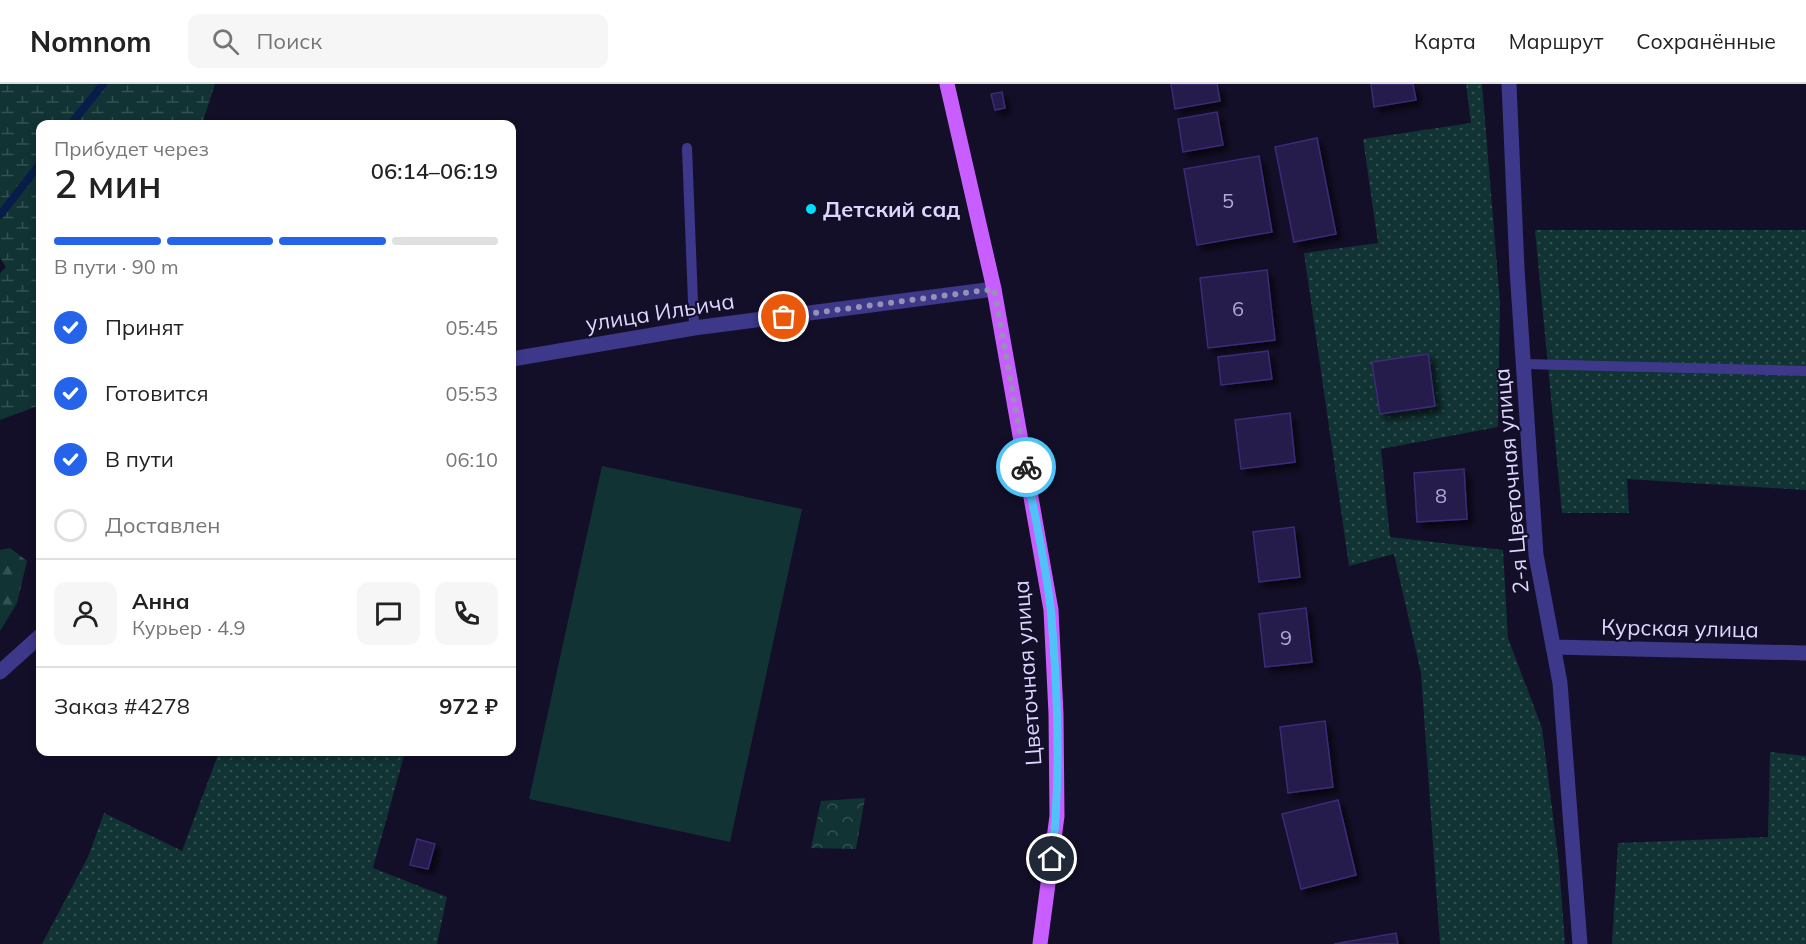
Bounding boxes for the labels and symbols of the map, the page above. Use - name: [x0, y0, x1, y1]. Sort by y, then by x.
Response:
- house number: 5: [1222, 188, 1234, 213]
- place label: Детский сад: [823, 195, 960, 223]
- marker: Детский сад: [804, 202, 818, 216]
- street label: улица Ильича: [584, 286, 736, 338]
- pin: [758, 291, 809, 342]
- house number: 6: [1232, 296, 1244, 321]
- street label: 2-я Цветочная улица: [1487, 367, 1535, 595]
- courier: [996, 437, 1056, 497]
- house number: 8: [1435, 483, 1447, 508]
- street label: Цветочная улица: [1007, 579, 1047, 767]
- street label: Курская улица: [1601, 613, 1759, 643]
- house number: 9: [1280, 625, 1292, 650]
- pin: [1026, 833, 1077, 884]

